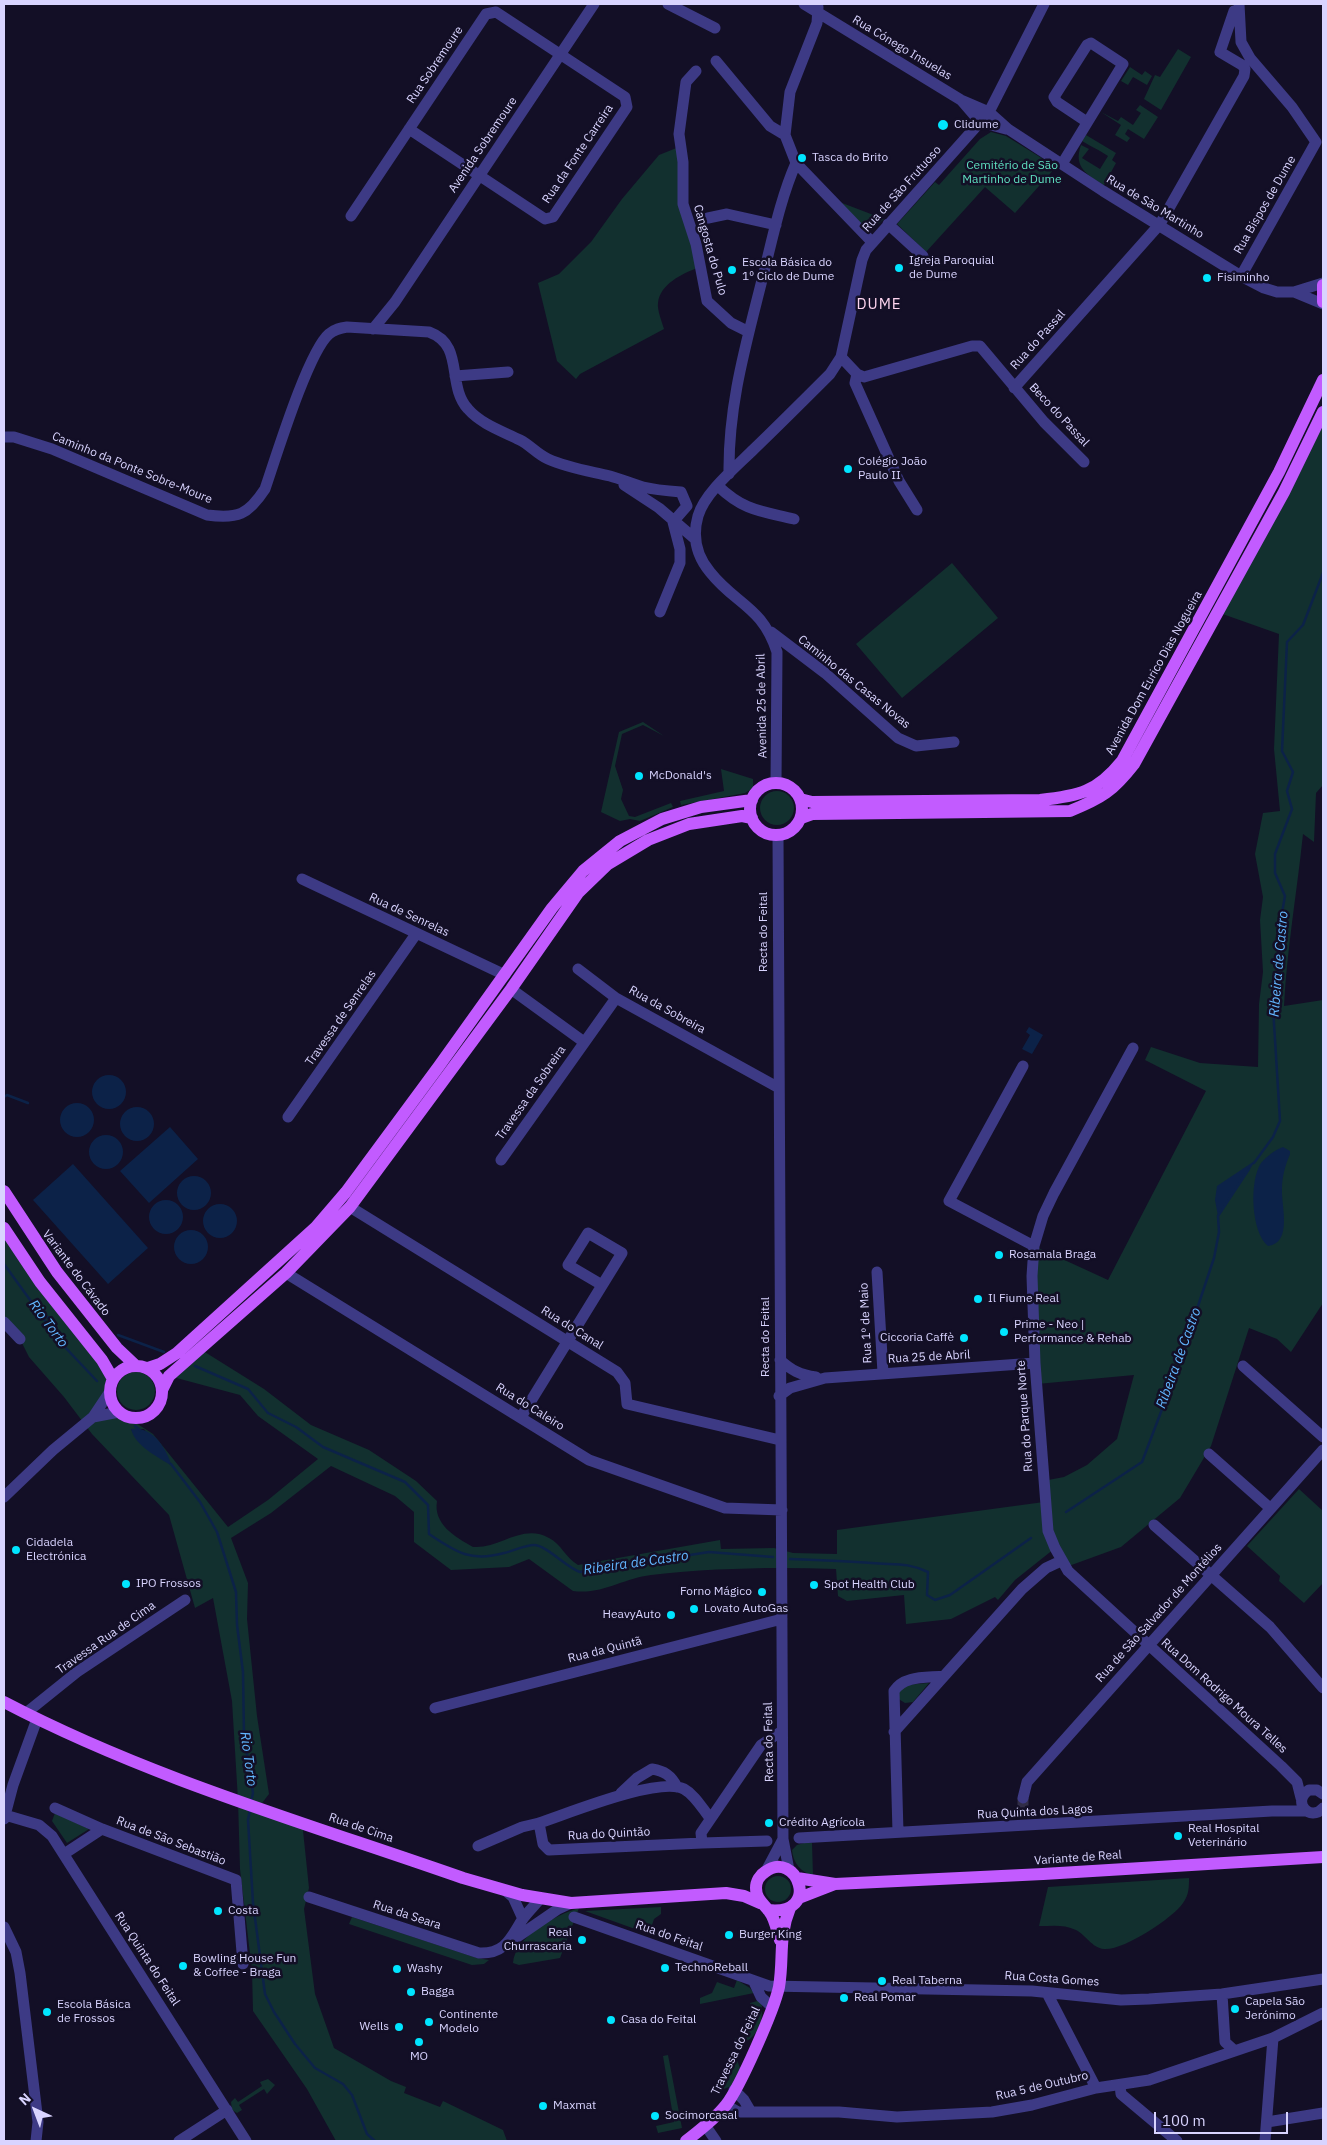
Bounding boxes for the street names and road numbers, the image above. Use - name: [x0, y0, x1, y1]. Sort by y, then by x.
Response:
- street label: Rua Cónego Insuelas: [850, 13, 954, 83]
- street label: Rua Sobremoure: [404, 24, 466, 106]
- street label: Avenida Sobremoure: [446, 94, 520, 196]
- street label: Rua da Fonte Carreira: [539, 102, 617, 206]
- street label: Rua de São Frutuoso: [859, 143, 945, 235]
- street label: Rua Bispos de Dume: [1231, 153, 1299, 257]
- street label: Rua de São Martinho: [1104, 172, 1206, 242]
- street label: Cangosta do Pulo: [690, 203, 730, 297]
- street label: Rua do Passal: [1008, 307, 1068, 373]
- street label: Beco do Passal: [1026, 380, 1092, 450]
- street label: Caminho da Ponte Sobre-Moure: [50, 429, 214, 507]
- street label: Avenida Dom Eurico Dias Nogueira: [1103, 588, 1205, 758]
- street label: Caminho das Casas Novas: [795, 632, 913, 732]
- street label: Avenida 25 de Abril: [754, 653, 770, 759]
- street label: Rua de Senrelas: [367, 890, 451, 940]
- street label: Recta do Feital: [757, 892, 771, 972]
- street label: Travessa de Senrelas: [303, 967, 379, 1069]
- street label: Rua da Sobreira: [626, 983, 708, 1037]
- street label: Travessa da Sobreira: [493, 1043, 569, 1143]
- street label: Variante do Cávado: [39, 1227, 113, 1319]
- street label: Rua 1º de Maio: [857, 1282, 875, 1364]
- street label: Recta do Feital: [759, 1297, 773, 1377]
- street label: Rua do Canal: [538, 1303, 606, 1353]
- street label: Rua 25 de Abril: [887, 1348, 971, 1366]
- street label: Rua do Parque Norte: [1014, 1360, 1036, 1472]
- street label: Rua do Caleiro: [493, 1380, 567, 1434]
- street label: Rua de São Salvador de Montélios: [1093, 1541, 1225, 1685]
- street label: Travessa Rua de Cima: [54, 1598, 158, 1678]
- street label: Rua da Quintã: [567, 1634, 643, 1666]
- street label: Rua Dom Rodrigo Moura Telles: [1158, 1636, 1290, 1756]
- street label: Recta do Feital: [761, 1702, 777, 1782]
- street label: Rua Quinta dos Lagos: [977, 1802, 1093, 1822]
- street label: Rua de Cima: [327, 1810, 395, 1846]
- street label: Rua de São Sebastião: [114, 1813, 228, 1869]
- street label: Rua do Quintão: [567, 1825, 651, 1843]
- street label: Variante de Real: [1034, 1848, 1122, 1868]
- street label: Rua da Seara: [371, 1897, 443, 1933]
- street label: Rua Quinta do Feital: [111, 1909, 183, 2009]
- street label: Rua do Feital: [634, 1918, 704, 1954]
- street label: Rua Costa Gomes: [1004, 1969, 1100, 1989]
- street label: Travessa do Feital: [708, 2004, 764, 2098]
- street label: Rua 5 de Outubro: [994, 2068, 1090, 2104]

